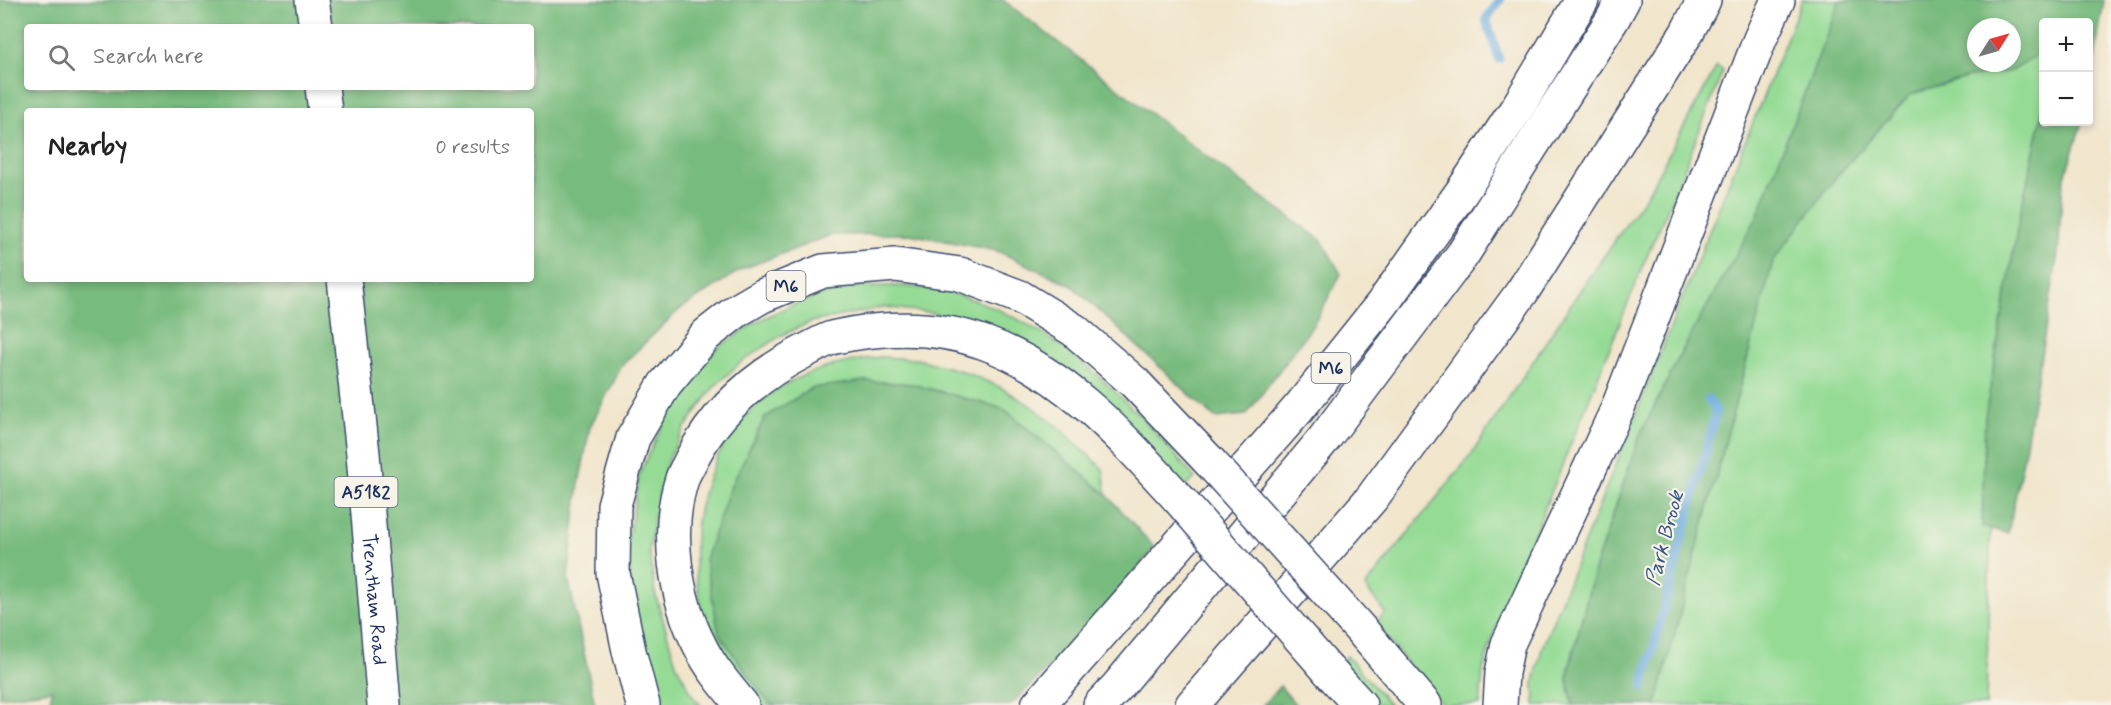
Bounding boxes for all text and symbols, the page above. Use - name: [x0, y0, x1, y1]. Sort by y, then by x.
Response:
- north arrow: [1967, 18, 2021, 72]
- map controls: [2039, 18, 2093, 126]
- button: +: [2039, 18, 2093, 72]
- search box: [24, 24, 534, 90]
- icon: search: [45, 41, 78, 74]
- text: Search here: [93, 43, 204, 71]
- button: −: [2039, 72, 2093, 126]
- text: Nearby: [48, 130, 127, 164]
- text: 0 results: [436, 134, 510, 161]
- road number: M6: [766, 271, 806, 301]
- road number: M6: [1312, 353, 1350, 383]
- road number: A5182: [334, 477, 398, 507]
- water label: Park Brook: [1639, 486, 1691, 589]
- street label: Trentham Road: [355, 533, 393, 666]

